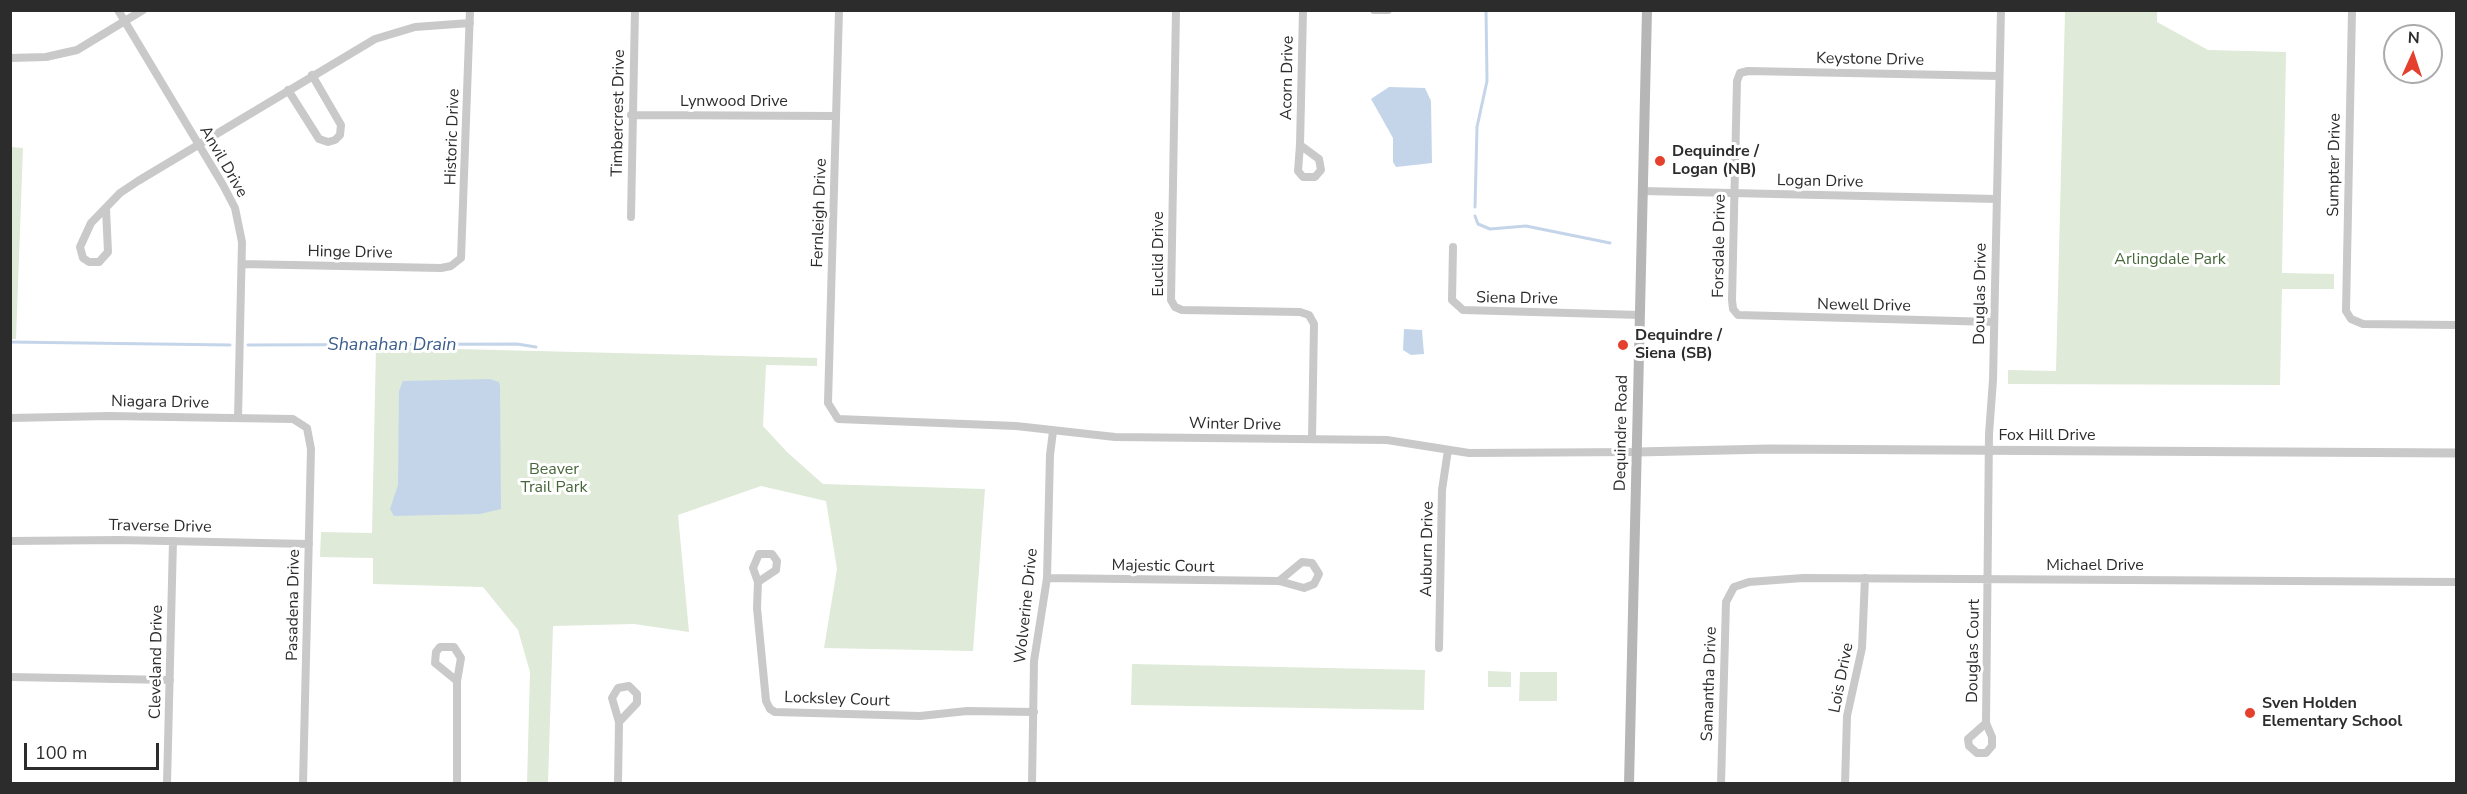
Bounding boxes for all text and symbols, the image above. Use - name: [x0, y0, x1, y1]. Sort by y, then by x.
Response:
- north arrow: [2383, 24, 2443, 84]
- text: N: [2407, 27, 2420, 49]
- street label: Acorn Drive: [1278, 36, 1298, 120]
- street label: Timbercrest Drive: [608, 49, 630, 177]
- street label: Keystone Drive: [1816, 49, 1924, 71]
- street label: Historic Drive: [442, 88, 464, 186]
- street label: Lynwood Drive: [680, 92, 788, 112]
- street label: Sumpter Drive: [2324, 113, 2346, 217]
- street label: Anvil Drive: [195, 123, 251, 201]
- place label: Dequindre / Logan (NB): [1672, 142, 1759, 180]
- marker: Dequindre / Logan (NB): [1653, 154, 1667, 168]
- street label: Fernleigh Drive: [809, 158, 831, 268]
- street label: Logan Drive: [1777, 172, 1863, 192]
- street label: Forsdale Drive: [1709, 194, 1731, 298]
- street label: Euclid Drive: [1149, 211, 1169, 297]
- street label: Hinge Drive: [307, 243, 393, 263]
- street label: Douglas Drive: [1971, 243, 1991, 345]
- park label: Arlingdale Park: [2114, 250, 2226, 270]
- street label: Siena Drive: [1476, 289, 1558, 309]
- street label: Newell Drive: [1817, 296, 1911, 316]
- place label: Dequindre / Siena (SB): [1635, 326, 1722, 364]
- water label: Shanahan Drain: [328, 335, 456, 357]
- marker: Dequindre / Siena (SB): [1616, 338, 1630, 352]
- street label: Dequindre Road: [1611, 375, 1633, 491]
- street label: Niagara Drive: [111, 393, 209, 413]
- street label: Winter Drive: [1189, 415, 1281, 435]
- street label: Fox Hill Drive: [1998, 426, 2096, 446]
- park label: Beaver Trail Park: [520, 460, 588, 498]
- street label: Auburn Drive: [1418, 501, 1438, 597]
- street label: Traverse Drive: [108, 517, 212, 537]
- street label: Wolverine Drive: [1011, 547, 1043, 665]
- street label: Pasadena Drive: [283, 549, 305, 661]
- street label: Michael Drive: [2046, 556, 2144, 576]
- street label: Majestic Court: [1111, 557, 1215, 577]
- street label: Douglas Court: [1963, 599, 1985, 703]
- street label: Cleveland Drive: [146, 605, 168, 719]
- street label: Samantha Drive: [1698, 626, 1722, 742]
- street label: Lois Drive: [1826, 641, 1858, 715]
- street label: Locksley Court: [784, 689, 890, 711]
- place label: Sven Holden Elementary School: [2262, 694, 2402, 732]
- marker: Sven Holden Elementary School: [2243, 706, 2257, 720]
- scale bar: [27, 731, 162, 769]
- text: 100 m: [35, 741, 87, 765]

